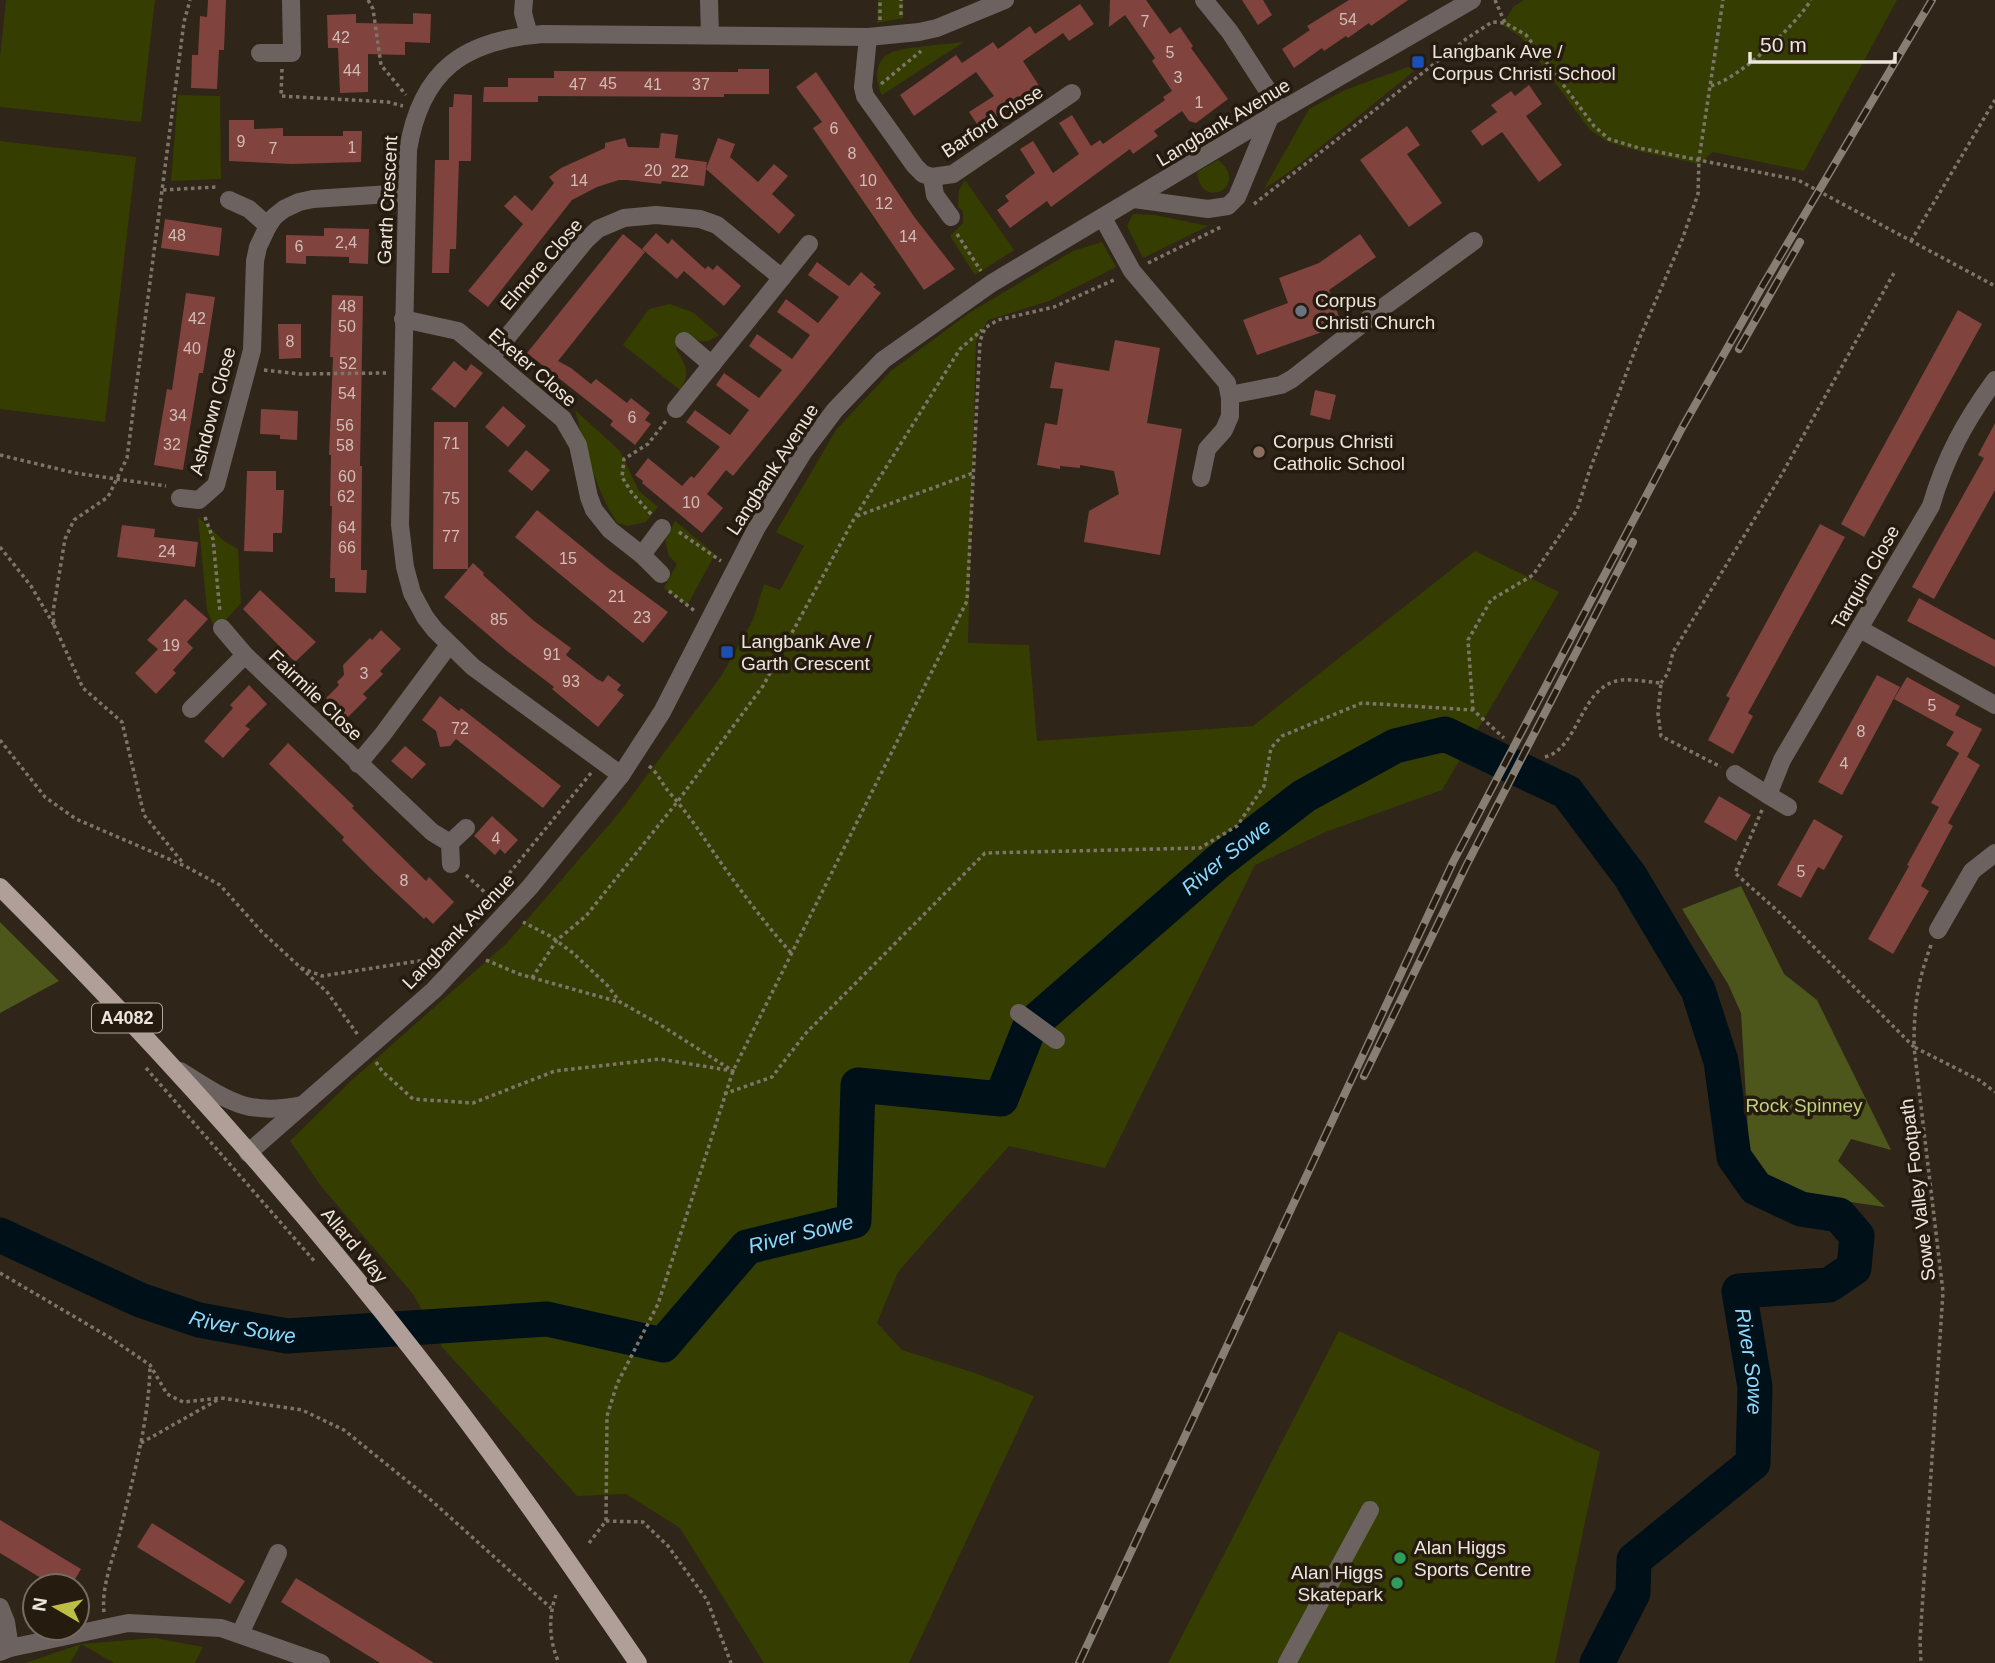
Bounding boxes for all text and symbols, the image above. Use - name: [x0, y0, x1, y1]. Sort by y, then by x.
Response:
- house number: 54: [1339, 11, 1357, 28]
- house number: 7: [1141, 13, 1150, 30]
- scale bar: [1750, 21, 1895, 65]
- house number: 42: [332, 29, 350, 46]
- text: 50 m: [1760, 33, 1807, 56]
- place label: Langbank Ave / Corpus Christi School: [1432, 41, 1616, 84]
- house number: 5: [1166, 44, 1175, 61]
- marker: Langbank Ave / Corpus Christi School: [1410, 54, 1426, 70]
- house number: 44: [343, 62, 361, 79]
- house number: 3: [1174, 69, 1183, 86]
- street label: Langbank Avenue: [1153, 74, 1294, 171]
- house number: 45: [599, 75, 617, 92]
- house number: 47: [569, 76, 587, 93]
- house number: 41: [644, 76, 662, 93]
- house number: 37: [692, 76, 710, 93]
- street label: Barford Close: [938, 81, 1047, 162]
- house number: 1: [1195, 94, 1204, 111]
- house number: 6: [830, 120, 839, 137]
- house number: 9: [237, 133, 246, 150]
- street label: Garth Crescent: [374, 134, 401, 265]
- house number: 1: [348, 139, 357, 156]
- house number: 7: [269, 140, 278, 157]
- house number: 8: [848, 145, 857, 162]
- house number: 20: [644, 162, 662, 179]
- house number: 22: [671, 163, 689, 180]
- house number: 14: [570, 172, 588, 189]
- house number: 10: [859, 172, 877, 189]
- house number: 12: [875, 195, 893, 212]
- street label: Elmore Close: [496, 214, 587, 314]
- house number: 48: [168, 227, 186, 244]
- house number: 14: [899, 228, 917, 245]
- house number: 2,4: [335, 234, 357, 251]
- house number: 6: [295, 238, 304, 255]
- place label: Corpus Christi Church: [1315, 290, 1435, 333]
- house number: 48: [338, 298, 356, 315]
- marker: Corpus Christi Church: [1293, 303, 1309, 319]
- house number: 42: [188, 310, 206, 327]
- house number: 50: [338, 318, 356, 335]
- street label: Exeter Close: [485, 324, 581, 411]
- house number: 8: [286, 333, 295, 350]
- house number: 40: [183, 340, 201, 357]
- street label: Ashdown Close: [185, 345, 240, 478]
- house number: 52: [339, 355, 357, 372]
- house number: 54: [338, 385, 356, 402]
- street label: Langbank Avenue: [722, 400, 823, 539]
- house number: 34: [169, 407, 187, 424]
- house number: 6: [628, 409, 637, 426]
- house number: 56: [336, 417, 354, 434]
- place label: Corpus Christi Catholic School: [1273, 431, 1405, 474]
- house number: 71: [442, 435, 460, 452]
- house number: 32: [163, 436, 181, 453]
- house number: 58: [336, 437, 354, 454]
- marker: Corpus Christi Catholic School: [1251, 444, 1267, 460]
- house number: 60: [338, 468, 356, 485]
- house number: 62: [337, 488, 355, 505]
- house number: 75: [442, 490, 460, 507]
- house number: 10: [682, 494, 700, 511]
- house number: 64: [338, 519, 356, 536]
- street label: Tarquin Close: [1827, 522, 1904, 633]
- house number: 77: [442, 528, 460, 545]
- house number: 66: [338, 539, 356, 556]
- house number: 24: [158, 543, 176, 560]
- house number: 15: [559, 550, 577, 567]
- house number: 21: [608, 588, 626, 605]
- house number: 23: [633, 609, 651, 626]
- house number: 85: [490, 611, 508, 628]
- place label: Langbank Ave / Garth Crescent: [741, 631, 872, 674]
- house number: 19: [162, 637, 180, 654]
- marker: Langbank Ave / Garth Crescent: [719, 644, 735, 660]
- street label: Fairmile Close: [265, 646, 367, 745]
- house number: 91: [543, 646, 561, 663]
- house number: 3: [360, 665, 369, 682]
- house number: 93: [562, 673, 580, 690]
- house number: 5: [1928, 697, 1937, 714]
- house number: 72: [451, 720, 469, 737]
- house number: 8: [1857, 723, 1866, 740]
- house number: 4: [1840, 755, 1849, 772]
- water label: River Sowe: [1177, 814, 1275, 899]
- house number: 4: [492, 830, 501, 847]
- house number: 5: [1797, 863, 1806, 880]
- street label: Langbank Avenue: [398, 869, 519, 993]
- house number: 8: [400, 872, 409, 889]
- road number: A4082: [92, 1003, 162, 1032]
- park label: Rock Spinney: [1745, 1095, 1863, 1116]
- street label: Sowe Valley Footpath: [1896, 1098, 1939, 1282]
- street label: Allard Way: [317, 1204, 392, 1287]
- water label: River Sowe: [746, 1210, 856, 1257]
- water label: River Sowe: [187, 1306, 296, 1347]
- water label: River Sowe: [1731, 1306, 1767, 1415]
- place label: Alan Higgs Sports Centre: [1414, 1537, 1531, 1580]
- marker: Alan Higgs Sports Centre: [1392, 1550, 1408, 1566]
- place label: Alan Higgs Skatepark: [1291, 1562, 1383, 1605]
- north arrow: [21, 1572, 91, 1642]
- marker: Alan Higgs Skatepark: [1389, 1575, 1405, 1591]
- text: N: [28, 1596, 51, 1613]

